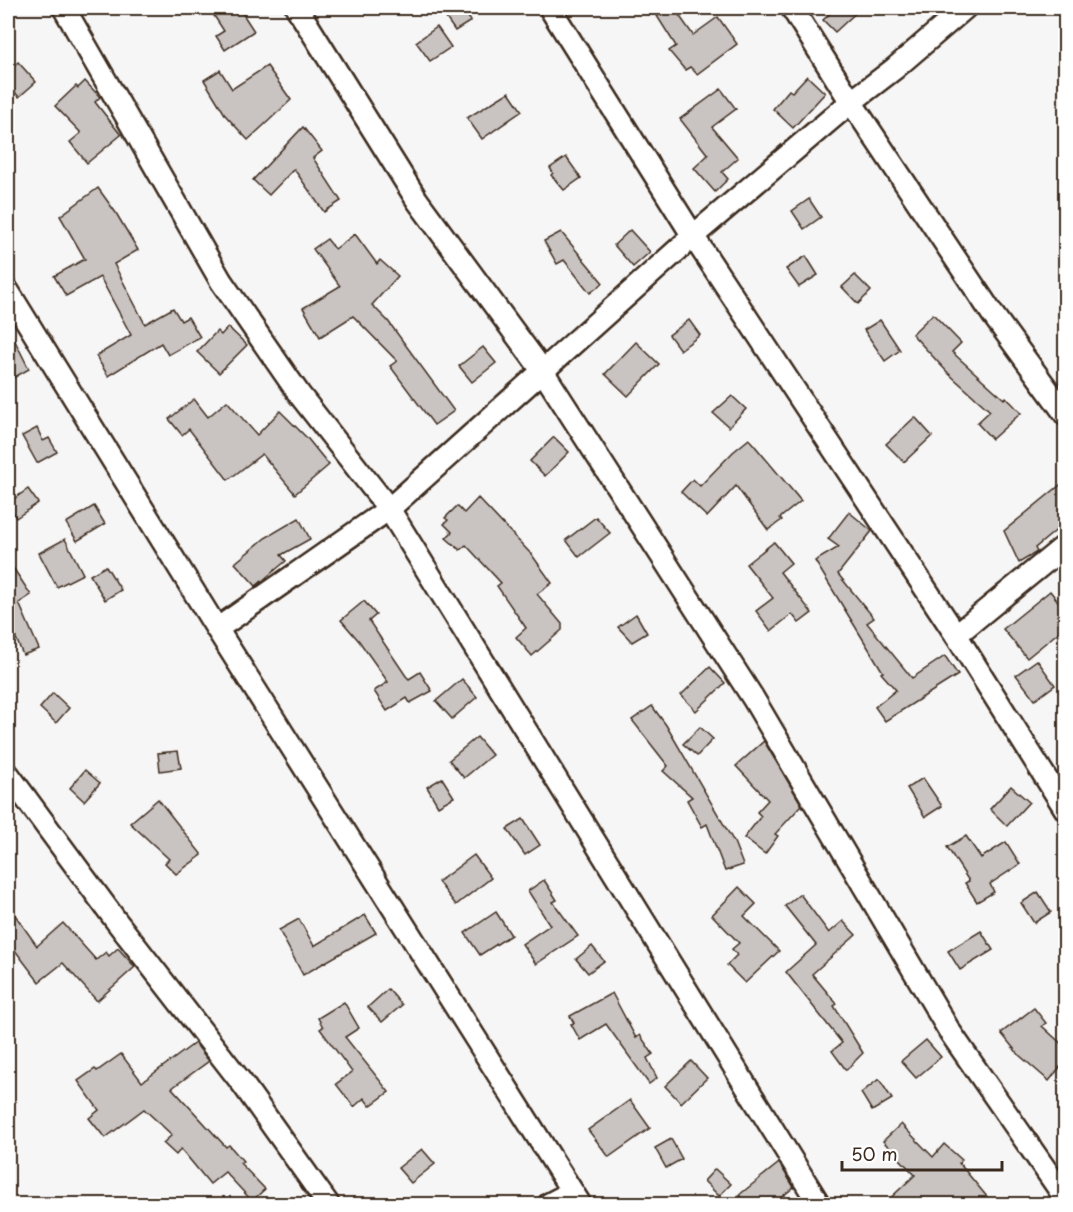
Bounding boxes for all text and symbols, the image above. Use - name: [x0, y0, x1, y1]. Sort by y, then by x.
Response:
- scale bar: [842, 1134, 1002, 1172]
- text: 50 m: [851, 1140, 898, 1167]

